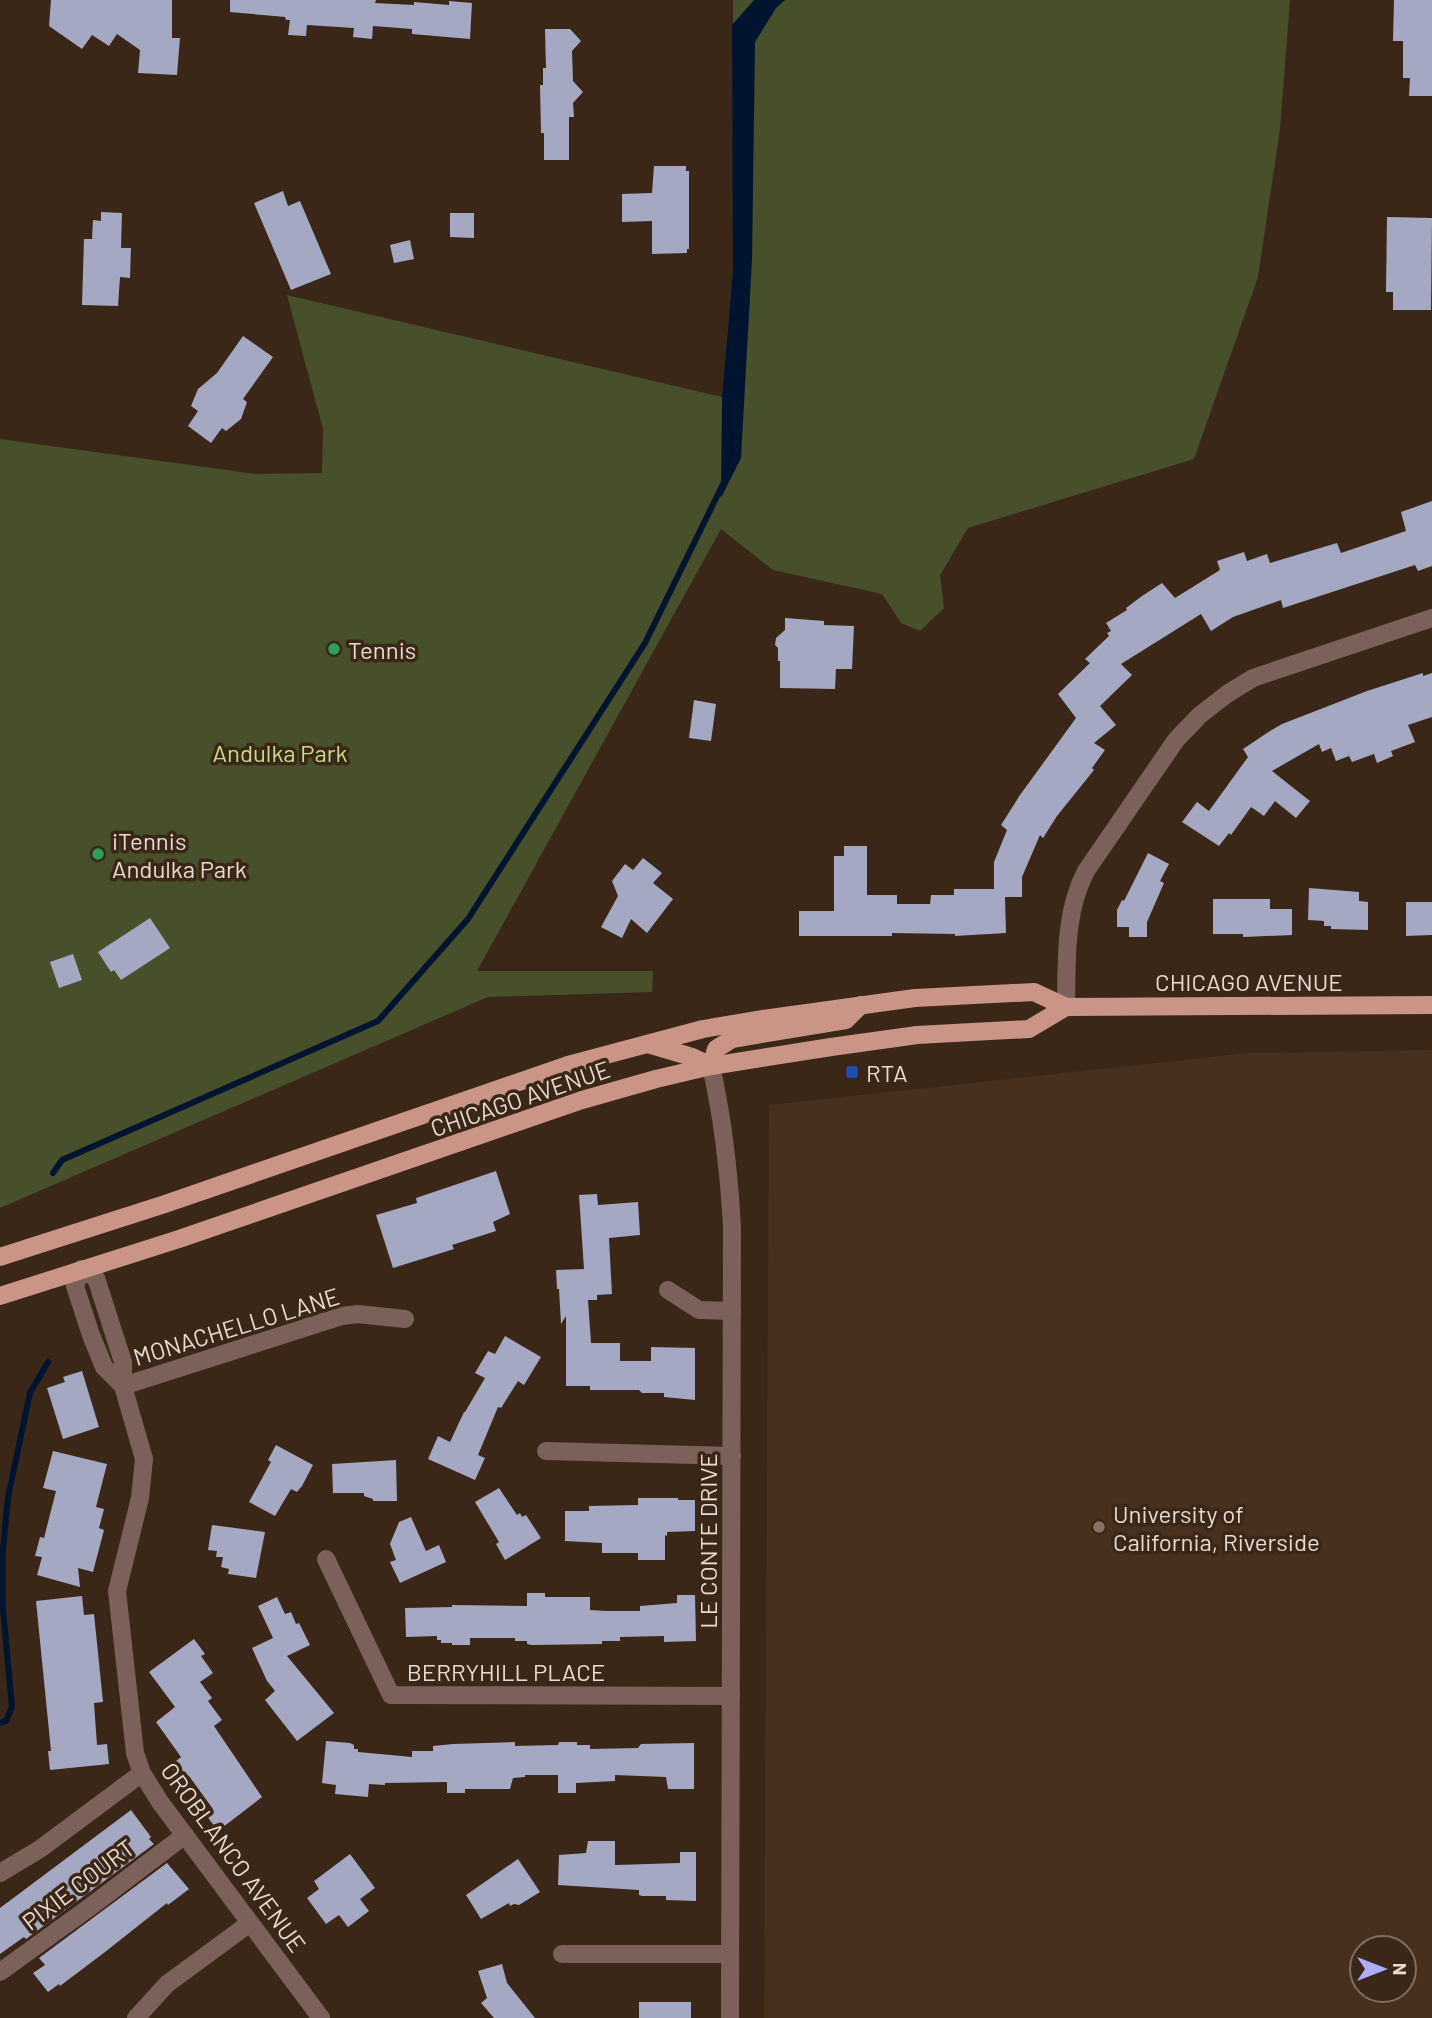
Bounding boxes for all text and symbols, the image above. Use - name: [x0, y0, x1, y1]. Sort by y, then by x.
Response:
- place label: Tennis: [348, 635, 416, 664]
- marker: Tennis: [326, 641, 342, 657]
- park label: Andulka Park: [213, 738, 347, 767]
- place label: iTennis Andulka Park: [112, 826, 247, 883]
- marker: iTennis Andulka Park: [90, 846, 106, 862]
- street label: CHICAGO AVENUE: [1155, 967, 1343, 996]
- street label: CHICAGO AVENUE: [427, 1054, 613, 1142]
- place label: RTA: [866, 1058, 908, 1087]
- marker: RTA: [844, 1064, 860, 1080]
- street label: MONACHELLO LANE: [129, 1281, 343, 1371]
- street label: LE CONTE DRIVE: [693, 1453, 722, 1629]
- place label: University of California, Riverside: [1113, 1499, 1320, 1556]
- marker: University of California, Riverside: [1091, 1519, 1107, 1535]
- street label: BERRYHILL PLACE: [407, 1657, 605, 1686]
- street label: OROBLANCO AVENUE: [155, 1757, 313, 1957]
- street label: PIXIE COURT: [16, 1832, 140, 1936]
- north arrow: [1348, 1934, 1418, 2004]
- text: N: [1389, 1963, 1412, 1975]

